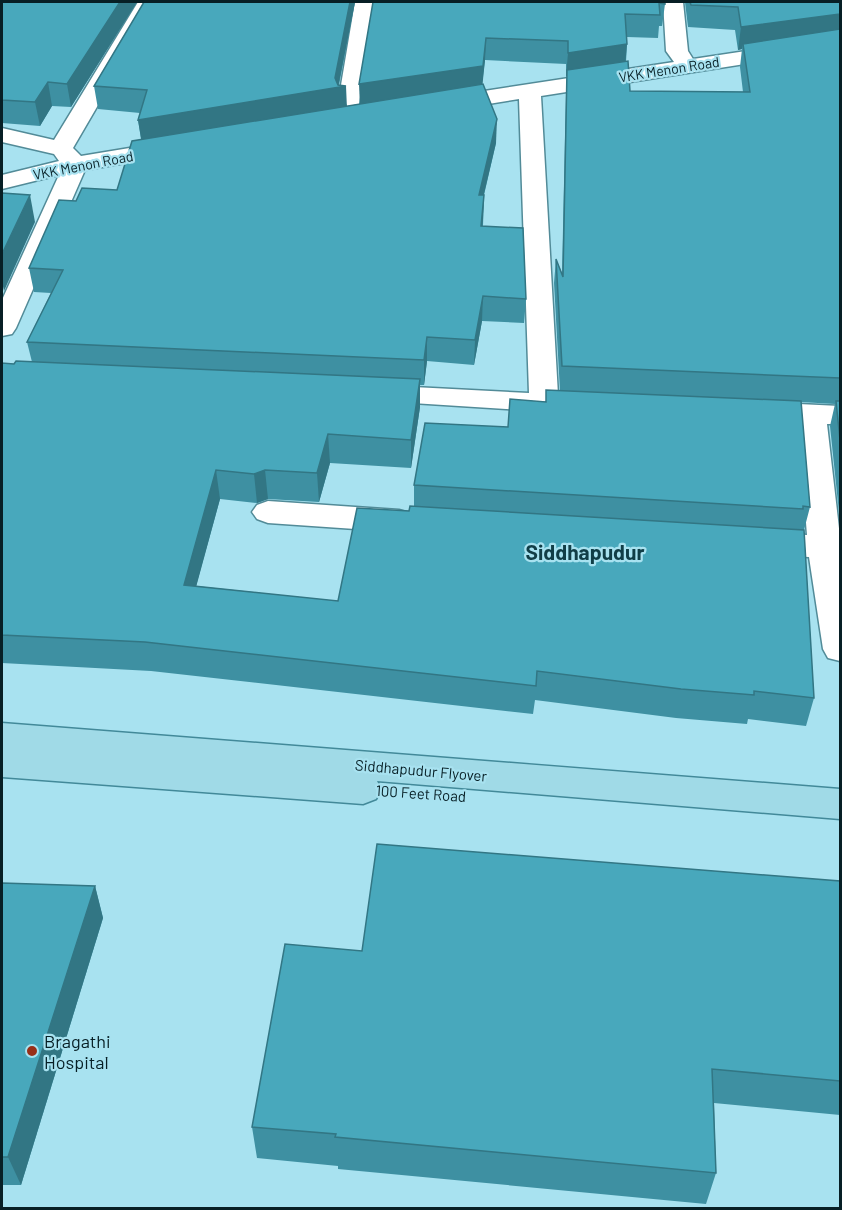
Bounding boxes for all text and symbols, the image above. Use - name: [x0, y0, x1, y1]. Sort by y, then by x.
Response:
- street label: VKK Menon Road: [617, 53, 721, 85]
- street label: VKK Menon Road: [31, 147, 135, 183]
- district label: Siddhapudur: [526, 539, 644, 564]
- street label: Siddhapudur Flyover: [354, 755, 488, 785]
- street label: 100 Feet Road: [375, 781, 467, 805]
- place label: Bragathi Hospital: [44, 1030, 111, 1073]
- marker: Bragathi Hospital: [25, 1044, 39, 1058]

